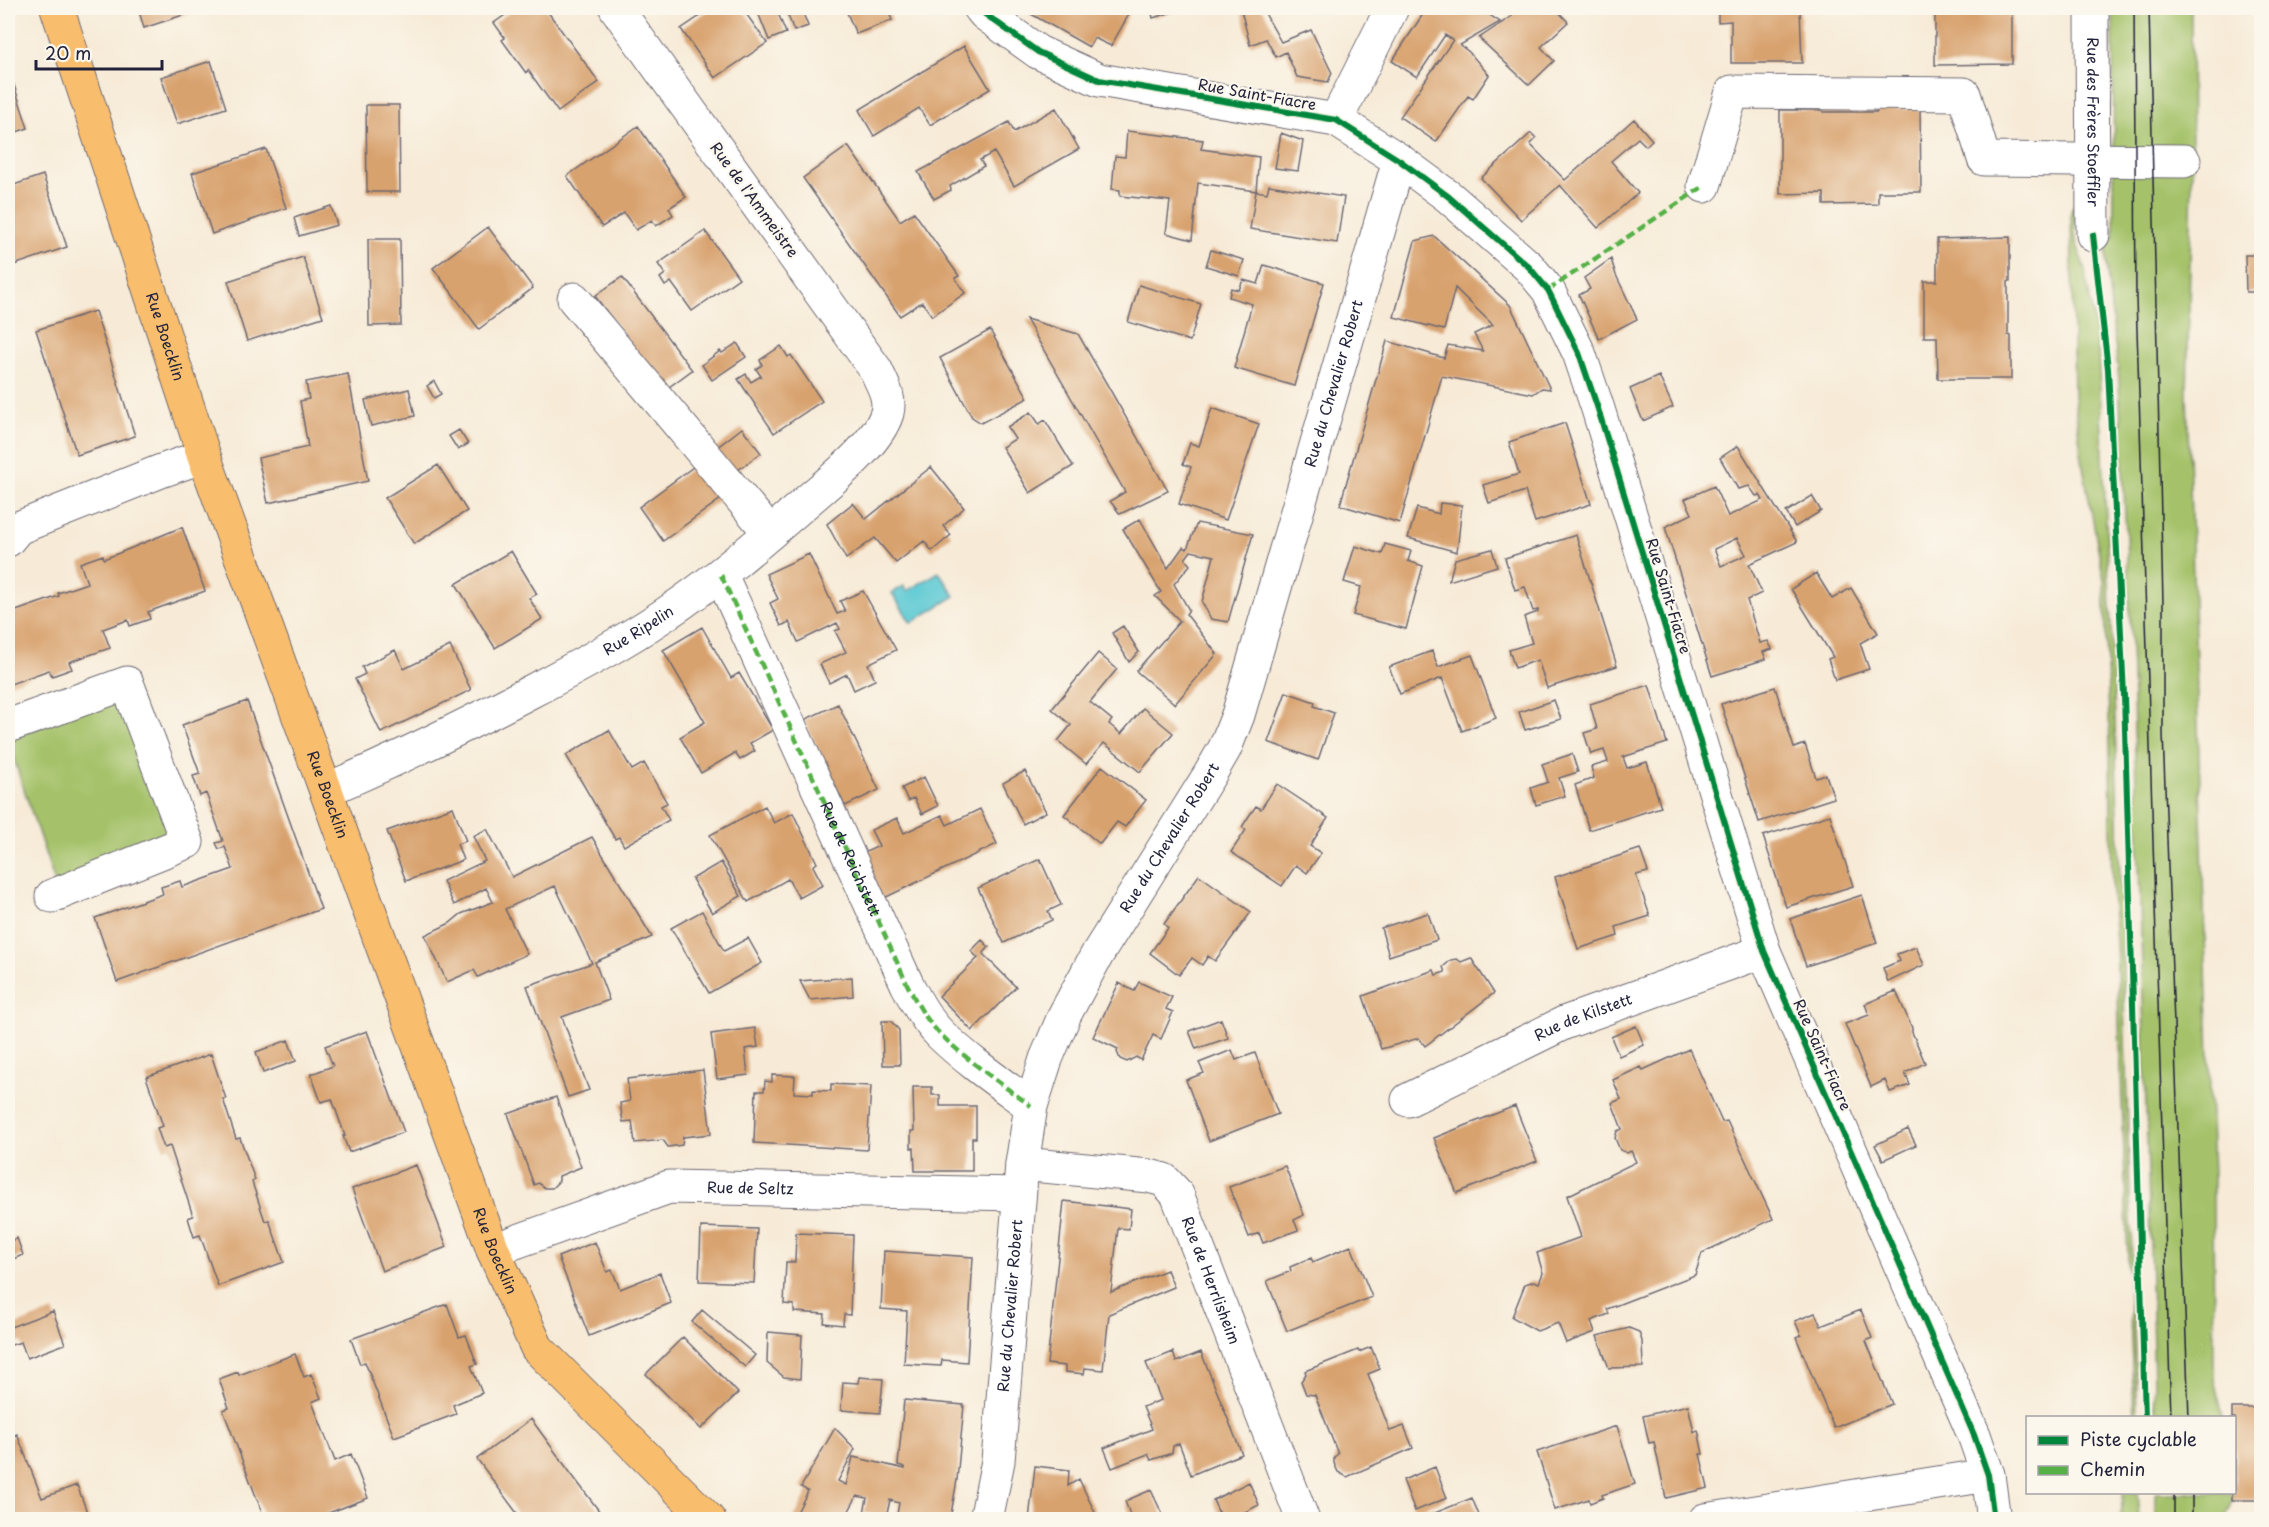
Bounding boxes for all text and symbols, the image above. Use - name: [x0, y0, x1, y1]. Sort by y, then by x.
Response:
- scale bar: [36, 33, 162, 71]
- street label: Rue des Frères Stoeffler: [2082, 37, 2106, 207]
- text: 20 m: [45, 39, 91, 66]
- street label: Rue Saint-Fiacre: [1196, 72, 1318, 115]
- street label: Rue de l'Ammeistre: [705, 137, 805, 262]
- street label: Rue Boecklin: [141, 289, 192, 384]
- street label: Rue du Chevalier Robert: [1298, 297, 1368, 470]
- street label: Rue Saint-Fiacre: [1641, 535, 1698, 656]
- street label: Rue Ripelin: [598, 599, 678, 660]
- street label: Rue Boecklin: [302, 747, 355, 841]
- street label: Rue du Chevalier Robert: [1113, 758, 1224, 917]
- street label: Rue de Reichstett: [815, 797, 888, 920]
- street label: Rue de Kilstett: [1530, 986, 1635, 1046]
- street label: Rue Saint-Fiacre: [1788, 995, 1858, 1114]
- street label: Rue de Seltz: [707, 1175, 794, 1199]
- street label: Rue Boecklin: [468, 1204, 524, 1297]
- street label: Rue de Herrlisheim: [1177, 1213, 1247, 1347]
- street label: Rue du Chevalier Robert: [991, 1218, 1027, 1393]
- legend: [2026, 1416, 2236, 1494]
- text: Piste cyclable: [2080, 1425, 2197, 1452]
- text: Chemin: [2080, 1455, 2145, 1482]

